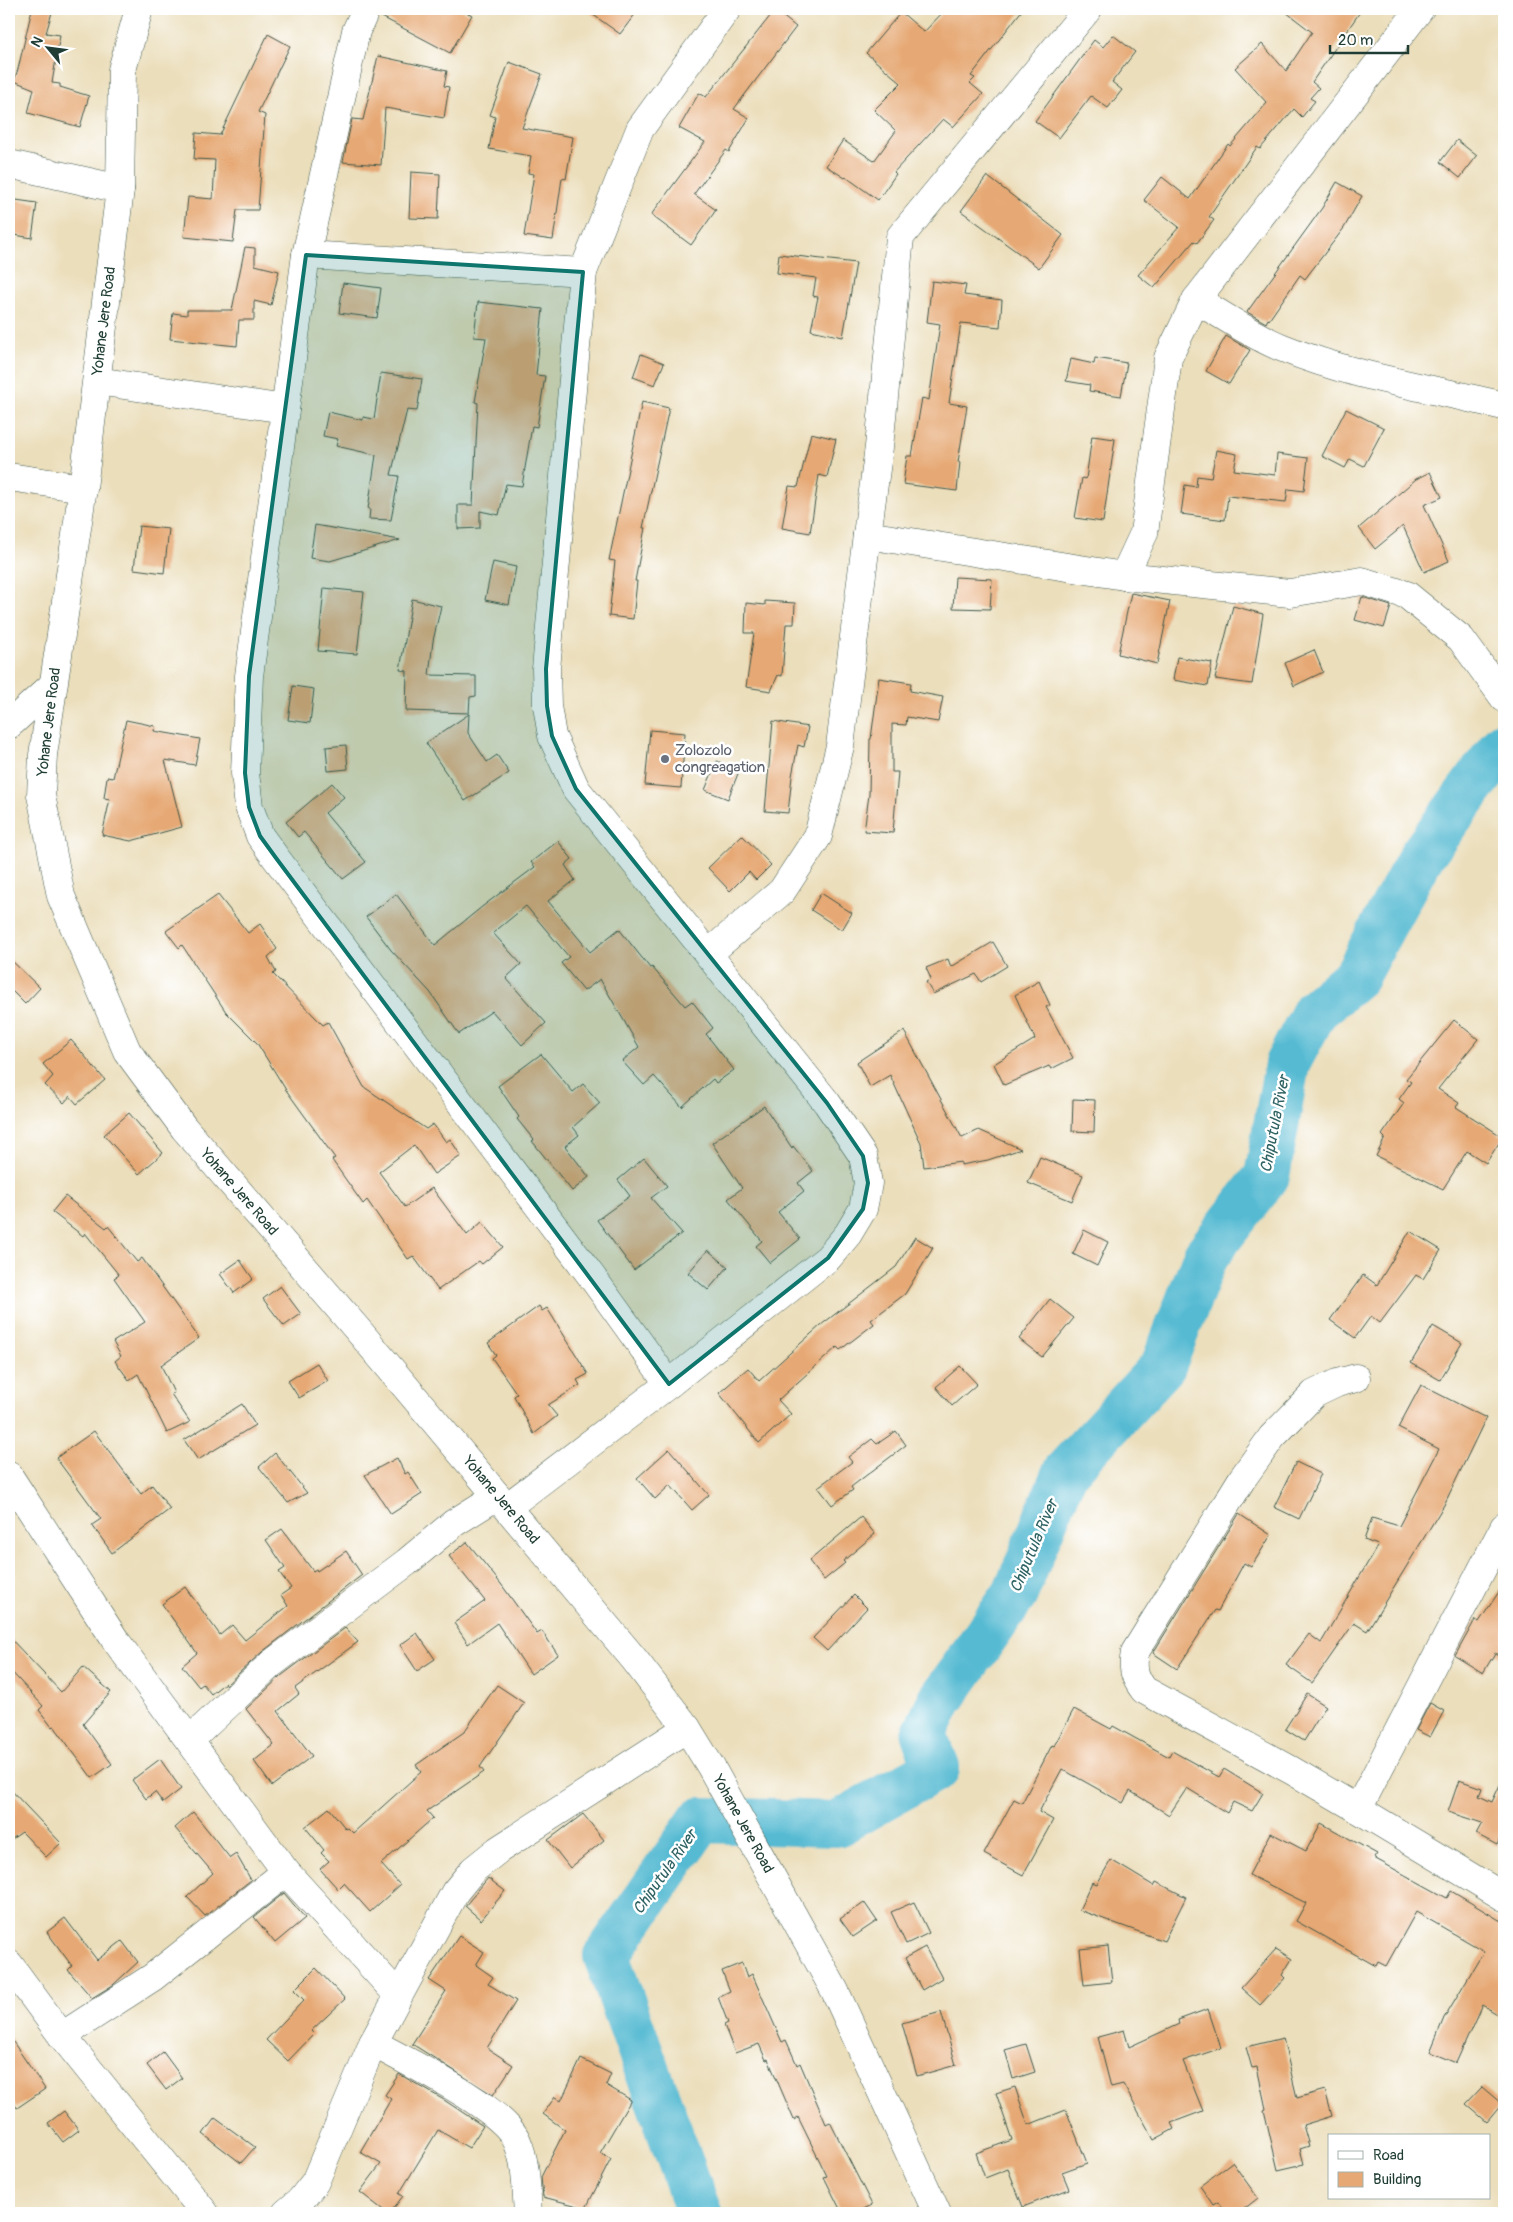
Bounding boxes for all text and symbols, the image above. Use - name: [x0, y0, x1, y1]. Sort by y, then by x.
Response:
- north arrow: [22, 22, 72, 72]
- scale bar: [1330, 22, 1408, 54]
- text: 20 m: [1338, 31, 1373, 50]
- text: N: [27, 34, 47, 50]
- street label: Yohane Jere Road: [88, 266, 120, 377]
- street label: Yohane Jere Road: [33, 667, 65, 778]
- place label: Zolozolo congreagation: [675, 741, 765, 777]
- marker: Zolozolo congreagation: [659, 753, 671, 765]
- water label: Chiputula River: [1256, 1071, 1295, 1174]
- street label: Yohane Jere Road: [195, 1144, 282, 1240]
- street label: Yohane Jere Road: [458, 1451, 543, 1548]
- water label: Chiputula River: [1006, 1495, 1063, 1595]
- street label: Yohane Jere Road: [708, 1771, 778, 1876]
- water label: Chiputula River: [629, 1824, 703, 1918]
- legend: [1328, 2134, 1490, 2200]
- text: Road: [1373, 2146, 1404, 2165]
- text: Building: [1373, 2170, 1421, 2189]

